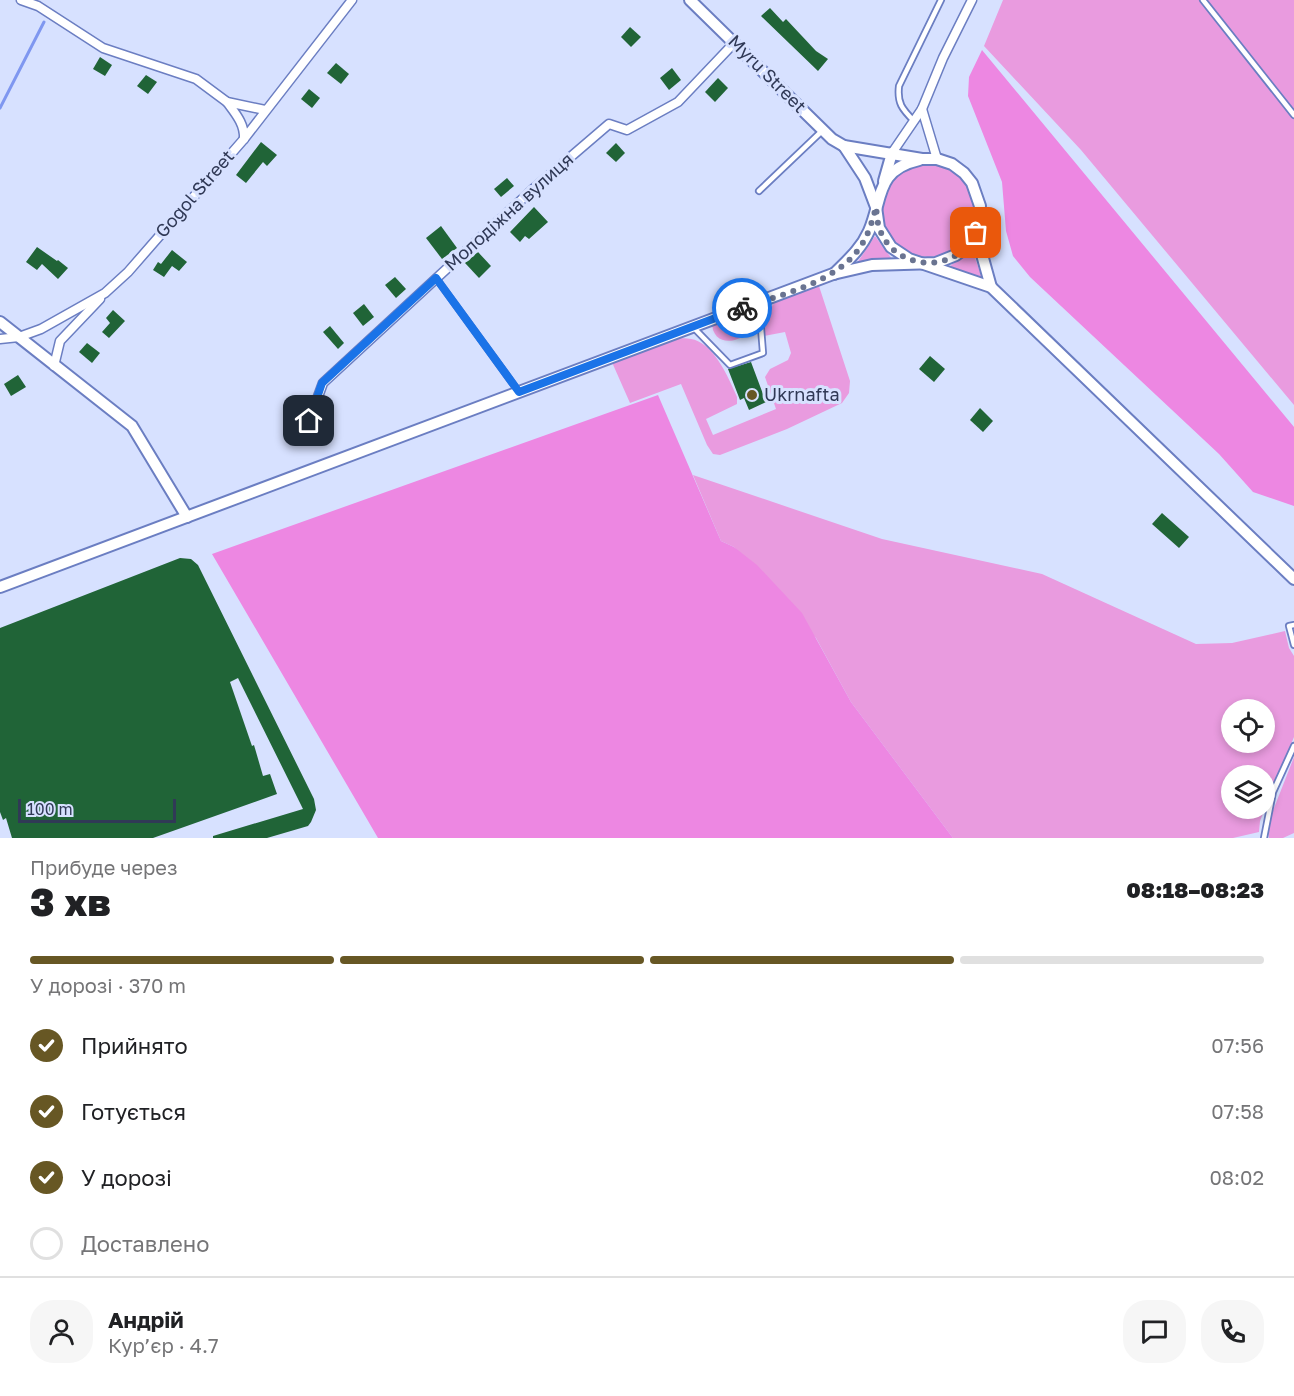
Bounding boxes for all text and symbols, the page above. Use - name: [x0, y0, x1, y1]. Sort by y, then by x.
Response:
- street label: Myru Street: [724, 30, 811, 117]
- street label: Gogol Street: [150, 145, 238, 242]
- street label: Молодіжна вулиця: [439, 148, 577, 275]
- pin: [950, 207, 1001, 258]
- icon: bag: [959, 216, 992, 249]
- courier: [712, 278, 772, 338]
- icon: bike: [726, 292, 759, 325]
- place label: Ukrnafta: [764, 383, 840, 405]
- marker: Ukrnafta: [745, 388, 759, 402]
- pin: [283, 395, 334, 446]
- icon: home: [292, 404, 325, 437]
- map controls: [1221, 699, 1275, 819]
- button: locate: [1221, 699, 1275, 753]
- button: layers: [1221, 765, 1275, 819]
- scale bar: [18, 796, 176, 824]
- text: 100 m: [27, 799, 73, 819]
- text: Прибуде через: [30, 855, 177, 879]
- text: 08:18–08:23: [1126, 876, 1264, 903]
- text: 3 хв: [30, 878, 111, 925]
- text: У дорозі · 370 m: [30, 973, 186, 997]
- icon: check: [30, 1029, 63, 1062]
- text: Прийнято: [81, 1032, 188, 1059]
- text: 07:56: [1211, 1033, 1264, 1057]
- icon: check: [30, 1095, 63, 1128]
- text: Готується: [81, 1098, 186, 1125]
- text: 07:58: [1211, 1099, 1264, 1123]
- icon: check: [30, 1161, 63, 1194]
- text: У дорозі: [81, 1164, 172, 1191]
- text: 08:02: [1209, 1165, 1264, 1189]
- text: Доставлено: [81, 1230, 209, 1257]
- button: person: [30, 1300, 93, 1363]
- button: chat: [1123, 1300, 1186, 1363]
- button: phone: [1201, 1300, 1264, 1363]
- text: Андрій: [108, 1306, 184, 1333]
- text: Кур’єр · 4.7: [108, 1333, 219, 1357]

